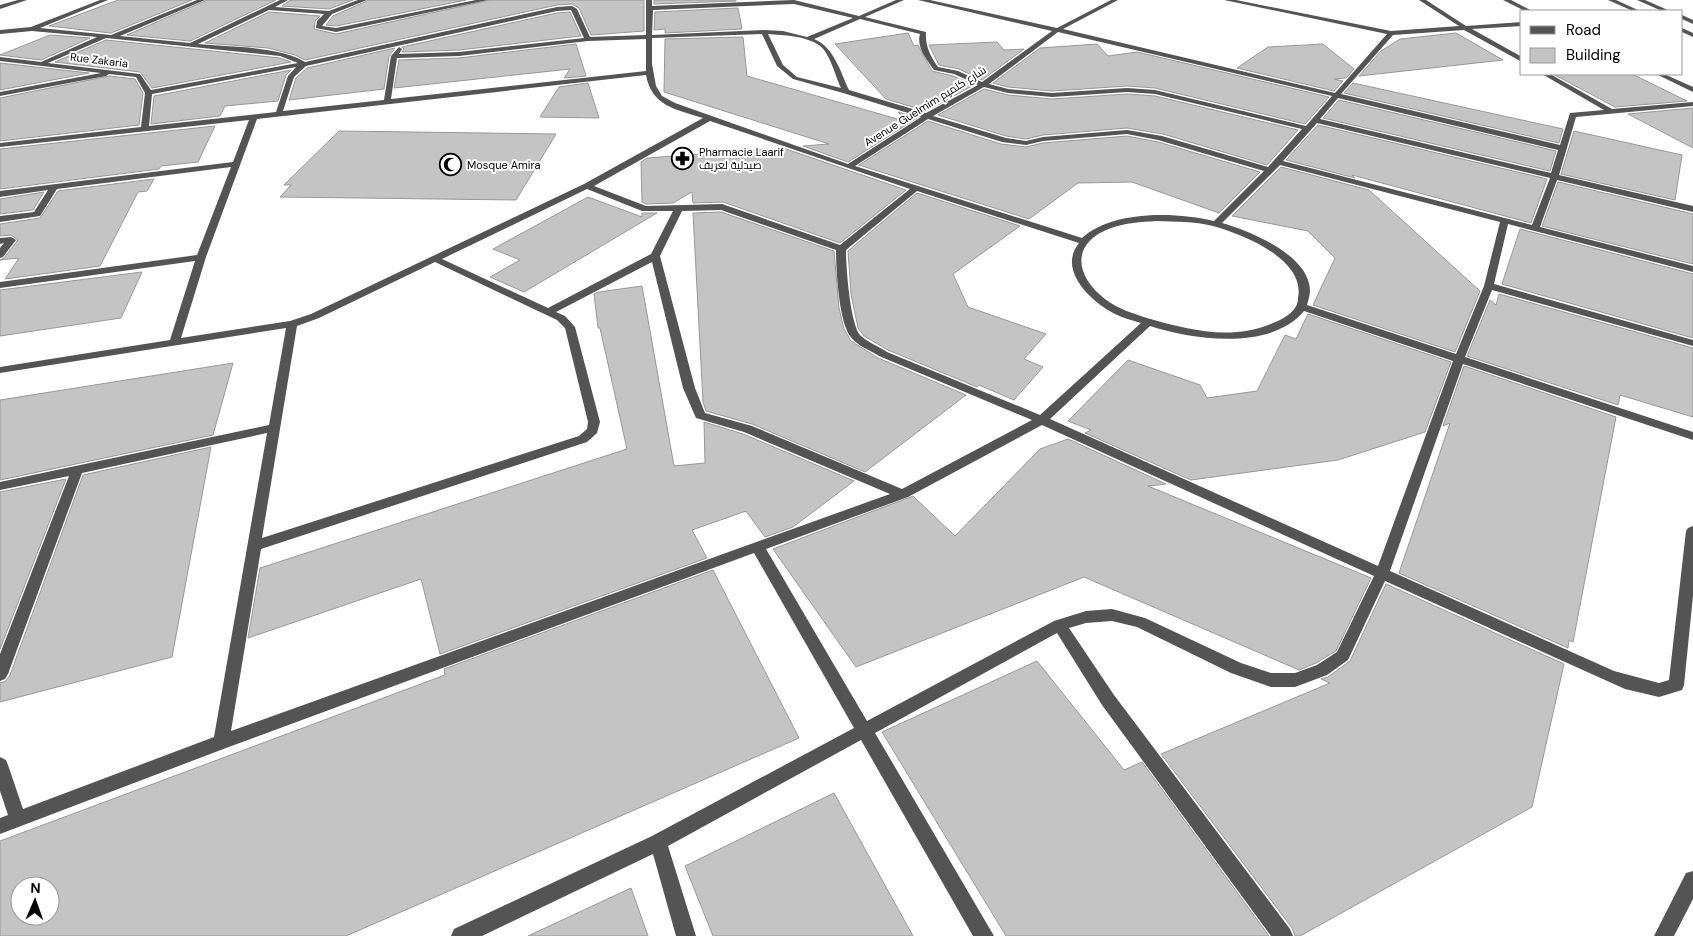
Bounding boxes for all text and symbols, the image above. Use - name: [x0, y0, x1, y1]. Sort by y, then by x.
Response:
- legend: [1520, 10, 1683, 75]
- text: Road: [1566, 20, 1601, 40]
- text: Building: [1566, 45, 1621, 65]
- street label: Rue Zakaria: [69, 50, 129, 70]
- street label: Avenue Guelmim شارع كلميم: [861, 63, 989, 150]
- place label: Pharmacie Laarif صيدلية لعريف: [699, 145, 784, 172]
- pharmacy icon: Pharmacie Laarif صيدلية لعريف: [671, 146, 695, 170]
- mosque icon: Mosque Amira: [439, 153, 463, 177]
- place label: Mosque Amira: [467, 158, 540, 172]
- north arrow: [10, 876, 60, 926]
- text: N: [30, 879, 41, 897]

